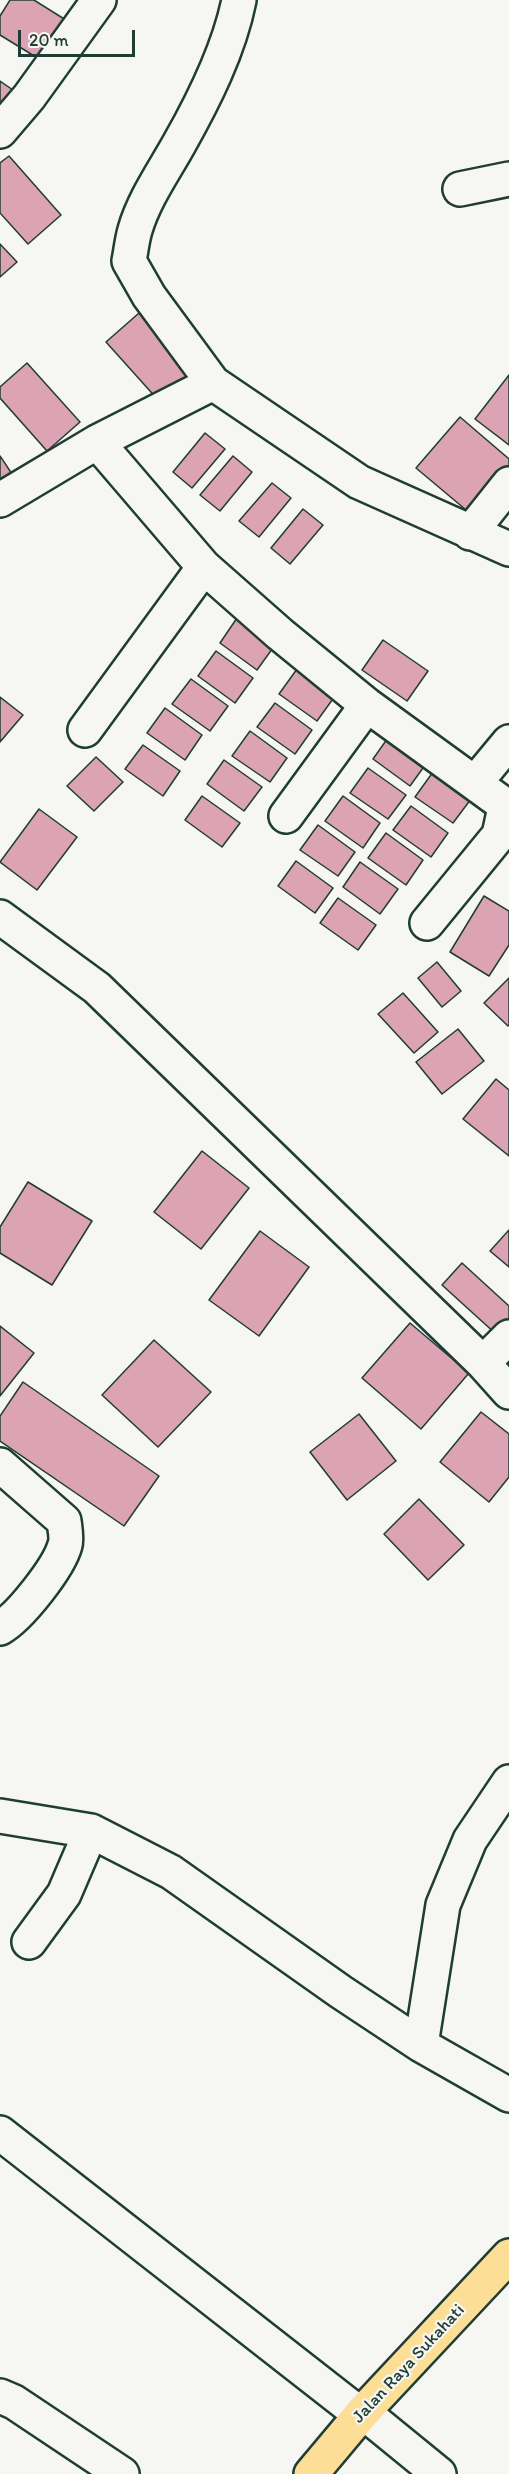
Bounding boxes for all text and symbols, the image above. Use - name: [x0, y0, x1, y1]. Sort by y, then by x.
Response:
- scale bar: [21, 18, 138, 56]
- text: 20 m: [29, 29, 69, 51]
- street label: Jalan Raya Sukahati: [348, 2300, 470, 2428]

